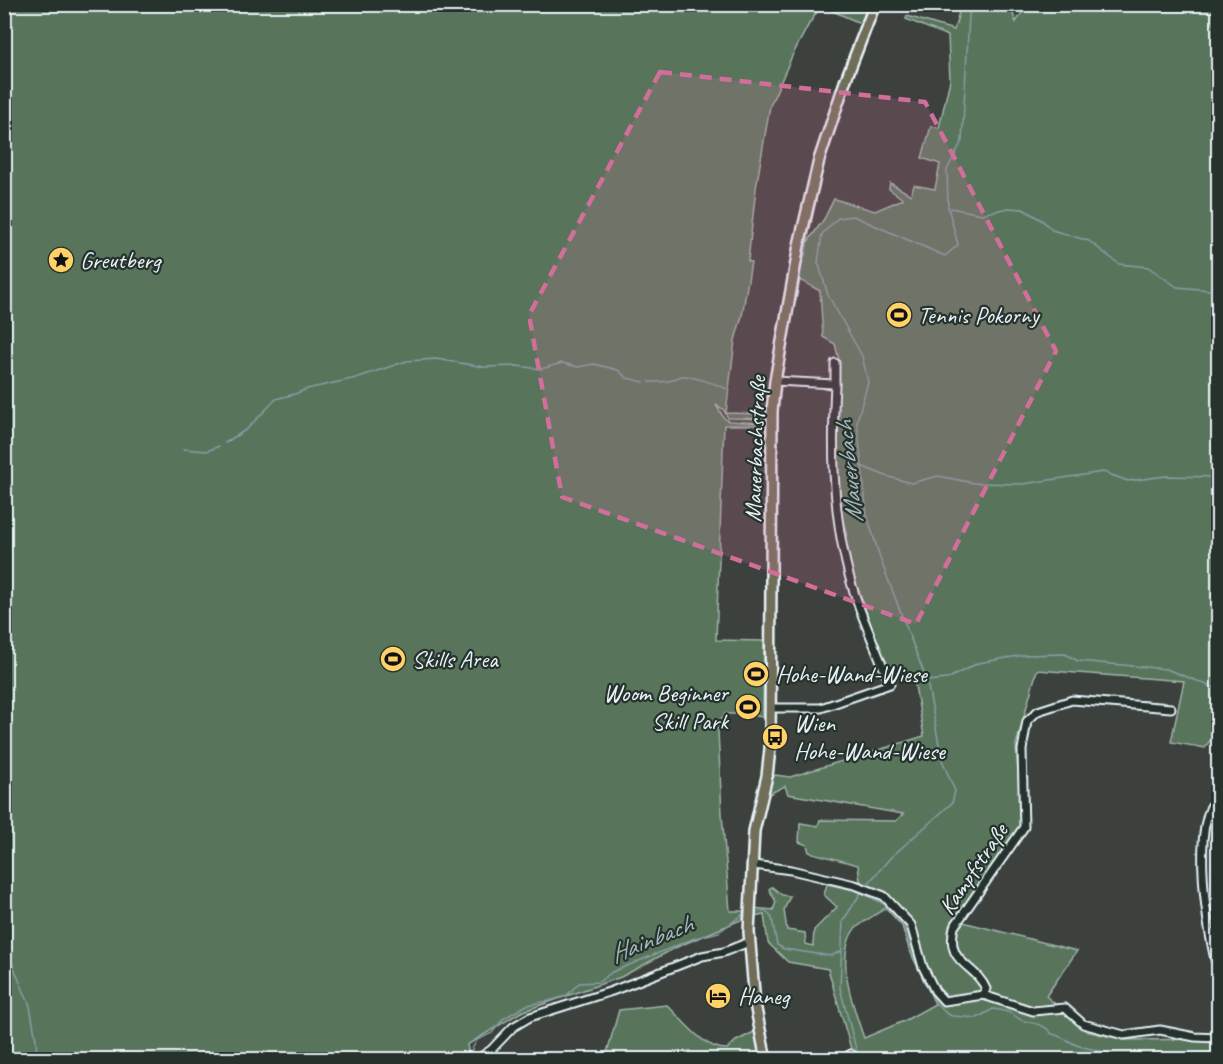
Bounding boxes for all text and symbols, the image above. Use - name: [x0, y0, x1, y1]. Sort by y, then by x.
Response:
- place icon: Greutberg: [46, 245, 76, 275]
- place label: Greutberg: [80, 245, 163, 275]
- sports icon: Tennis Pokorny: [884, 300, 914, 330]
- place label: Tennis Pokorny: [918, 300, 1041, 330]
- street label: Mauerbachstraße: [737, 373, 773, 522]
- water label: Mauerbach: [827, 418, 871, 524]
- sports icon: Skills Area: [378, 644, 408, 674]
- place label: Skills Area: [412, 644, 499, 674]
- sports icon: Hohe-Wand-Wiese: [741, 659, 771, 689]
- place label: Hohe-Wand-Wiese: [776, 659, 929, 689]
- place label: Woom Beginner Skill Park: [603, 678, 730, 736]
- sports icon: Woom Beginner Skill Park: [733, 692, 763, 722]
- place label: Wien Hohe-Wand-Wiese: [794, 708, 947, 766]
- bus stop icon: Wien Hohe-Wand-Wiese: [760, 722, 790, 752]
- street label: Kampfstraße: [932, 816, 1016, 920]
- water label: Hainbach: [605, 907, 699, 970]
- hotel icon: Haneg: [703, 981, 733, 1011]
- place label: Haneg: [738, 981, 792, 1011]

